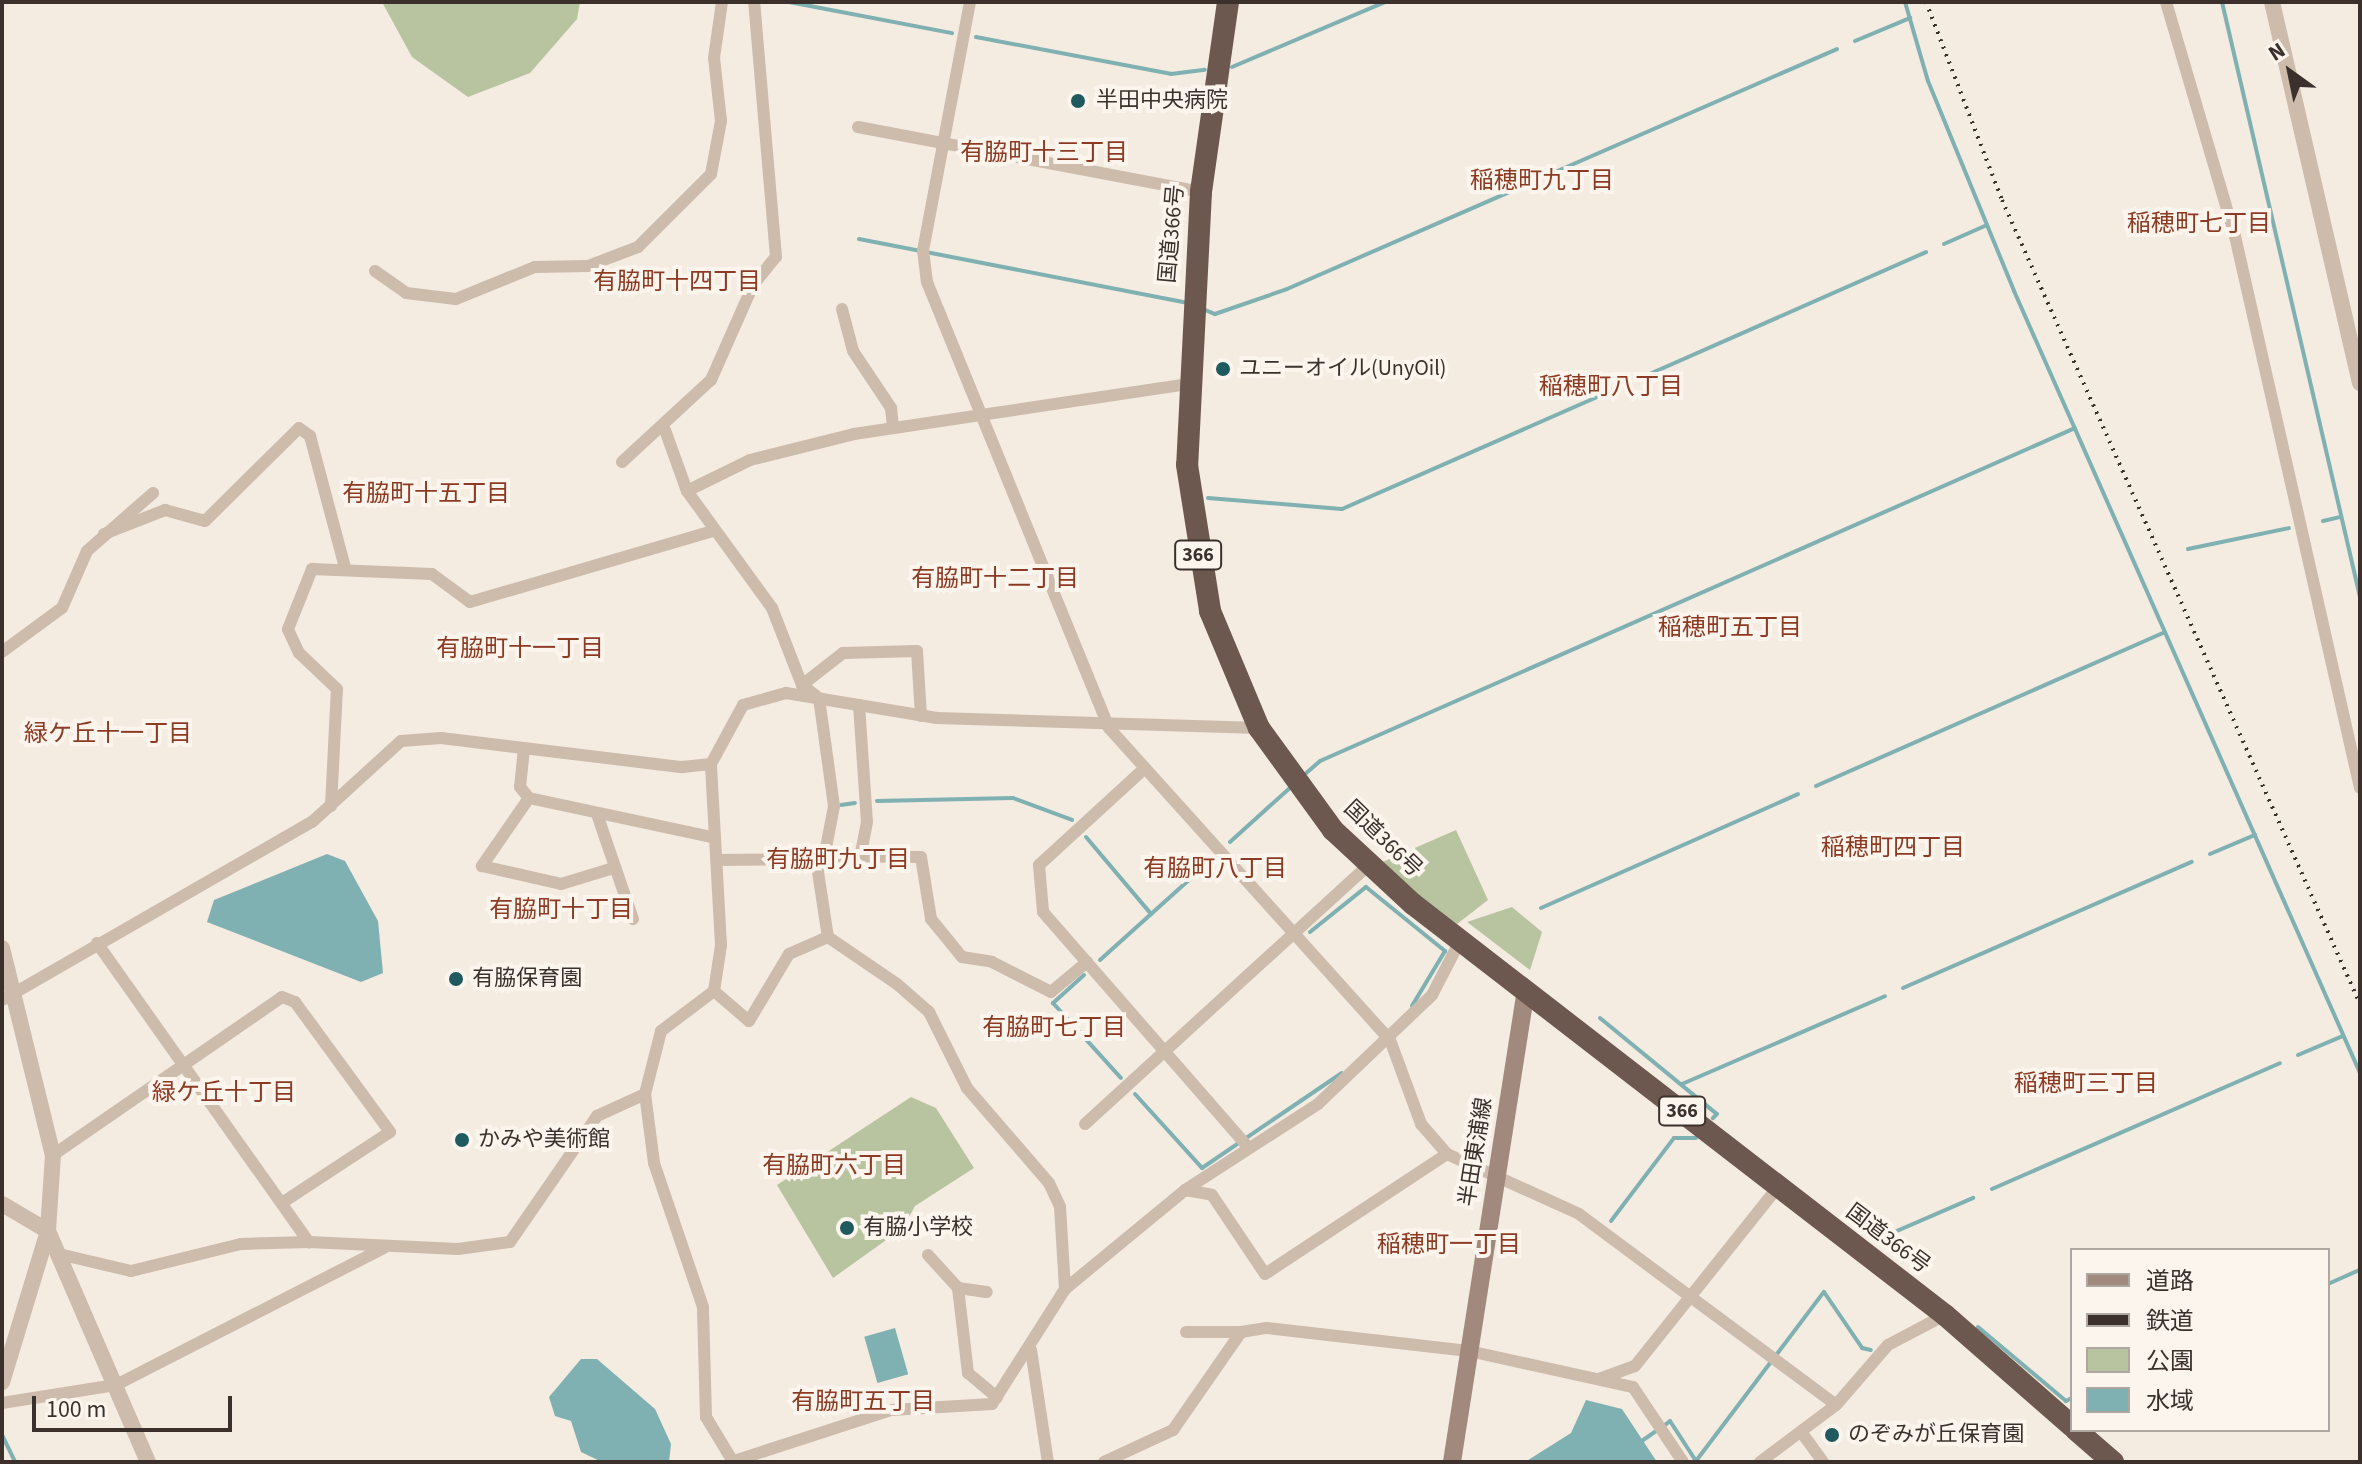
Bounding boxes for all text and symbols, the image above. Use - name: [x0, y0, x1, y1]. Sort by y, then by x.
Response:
- north arrow: [2250, 32, 2330, 112]
- text: N: [2262, 34, 2292, 69]
- place label: 半田中央病院: [1096, 88, 1228, 114]
- marker: 半田中央病院: [1067, 90, 1089, 112]
- district label: 有脇町十三丁目: [960, 139, 1128, 167]
- district label: 稲穂町九丁目: [1470, 167, 1614, 195]
- street label: 国道366号: [1155, 184, 1189, 284]
- district label: 稲穂町七丁目: [2127, 210, 2271, 238]
- district label: 有脇町十四丁目: [593, 268, 761, 296]
- place label: ユニーオイル(UnyOil): [1239, 356, 1446, 382]
- marker: ユニーオイル(UnyOil): [1214, 360, 1232, 378]
- district label: 稲穂町八丁目: [1539, 373, 1683, 401]
- district label: 有脇町十五丁目: [342, 480, 510, 508]
- road number: 366: [1174, 539, 1222, 571]
- district label: 有脇町十二丁目: [911, 565, 1079, 593]
- district label: 稲穂町五丁目: [1658, 614, 1802, 642]
- district label: 有脇町十一丁目: [436, 635, 604, 663]
- district label: 緑ケ丘十一丁目: [24, 720, 192, 748]
- street label: 国道366号: [1338, 795, 1428, 883]
- district label: 稲穂町四丁目: [1821, 834, 1965, 862]
- district label: 有脇町九丁目: [766, 846, 910, 874]
- district label: 有脇町八丁目: [1143, 855, 1287, 883]
- district label: 有脇町十丁目: [489, 896, 633, 924]
- place label: 有脇保育園: [472, 966, 582, 992]
- marker: 有脇保育園: [447, 970, 465, 988]
- district label: 有脇町七丁目: [982, 1014, 1126, 1042]
- district label: 稲穂町三丁目: [2014, 1070, 2158, 1098]
- district label: 緑ケ丘十丁目: [152, 1079, 296, 1107]
- road number: 366: [1658, 1095, 1706, 1127]
- street label: 半田東浦線: [1454, 1096, 1498, 1208]
- place label: かみや美術館: [478, 1127, 610, 1153]
- marker: かみや美術館: [453, 1131, 471, 1149]
- district label: 有脇町六丁目: [762, 1152, 906, 1180]
- street label: 国道366号: [1841, 1199, 1935, 1279]
- place label: 有脇小学校: [863, 1215, 973, 1241]
- marker: 有脇小学校: [838, 1219, 856, 1237]
- district label: 稲穂町一丁目: [1377, 1231, 1521, 1259]
- legend: [2070, 1248, 2330, 1432]
- text: 道路: [2146, 1264, 2194, 1299]
- text: 鉄道: [2146, 1304, 2194, 1339]
- text: 公園: [2146, 1344, 2194, 1379]
- scale bar: [36, 1380, 236, 1430]
- text: 水域: [2146, 1384, 2194, 1419]
- district label: 有脇町五丁目: [791, 1388, 935, 1416]
- text: 100 m: [46, 1392, 106, 1427]
- place label: のぞみが丘保育園: [1848, 1422, 2024, 1448]
- marker: のぞみが丘保育園: [1823, 1426, 1841, 1444]

